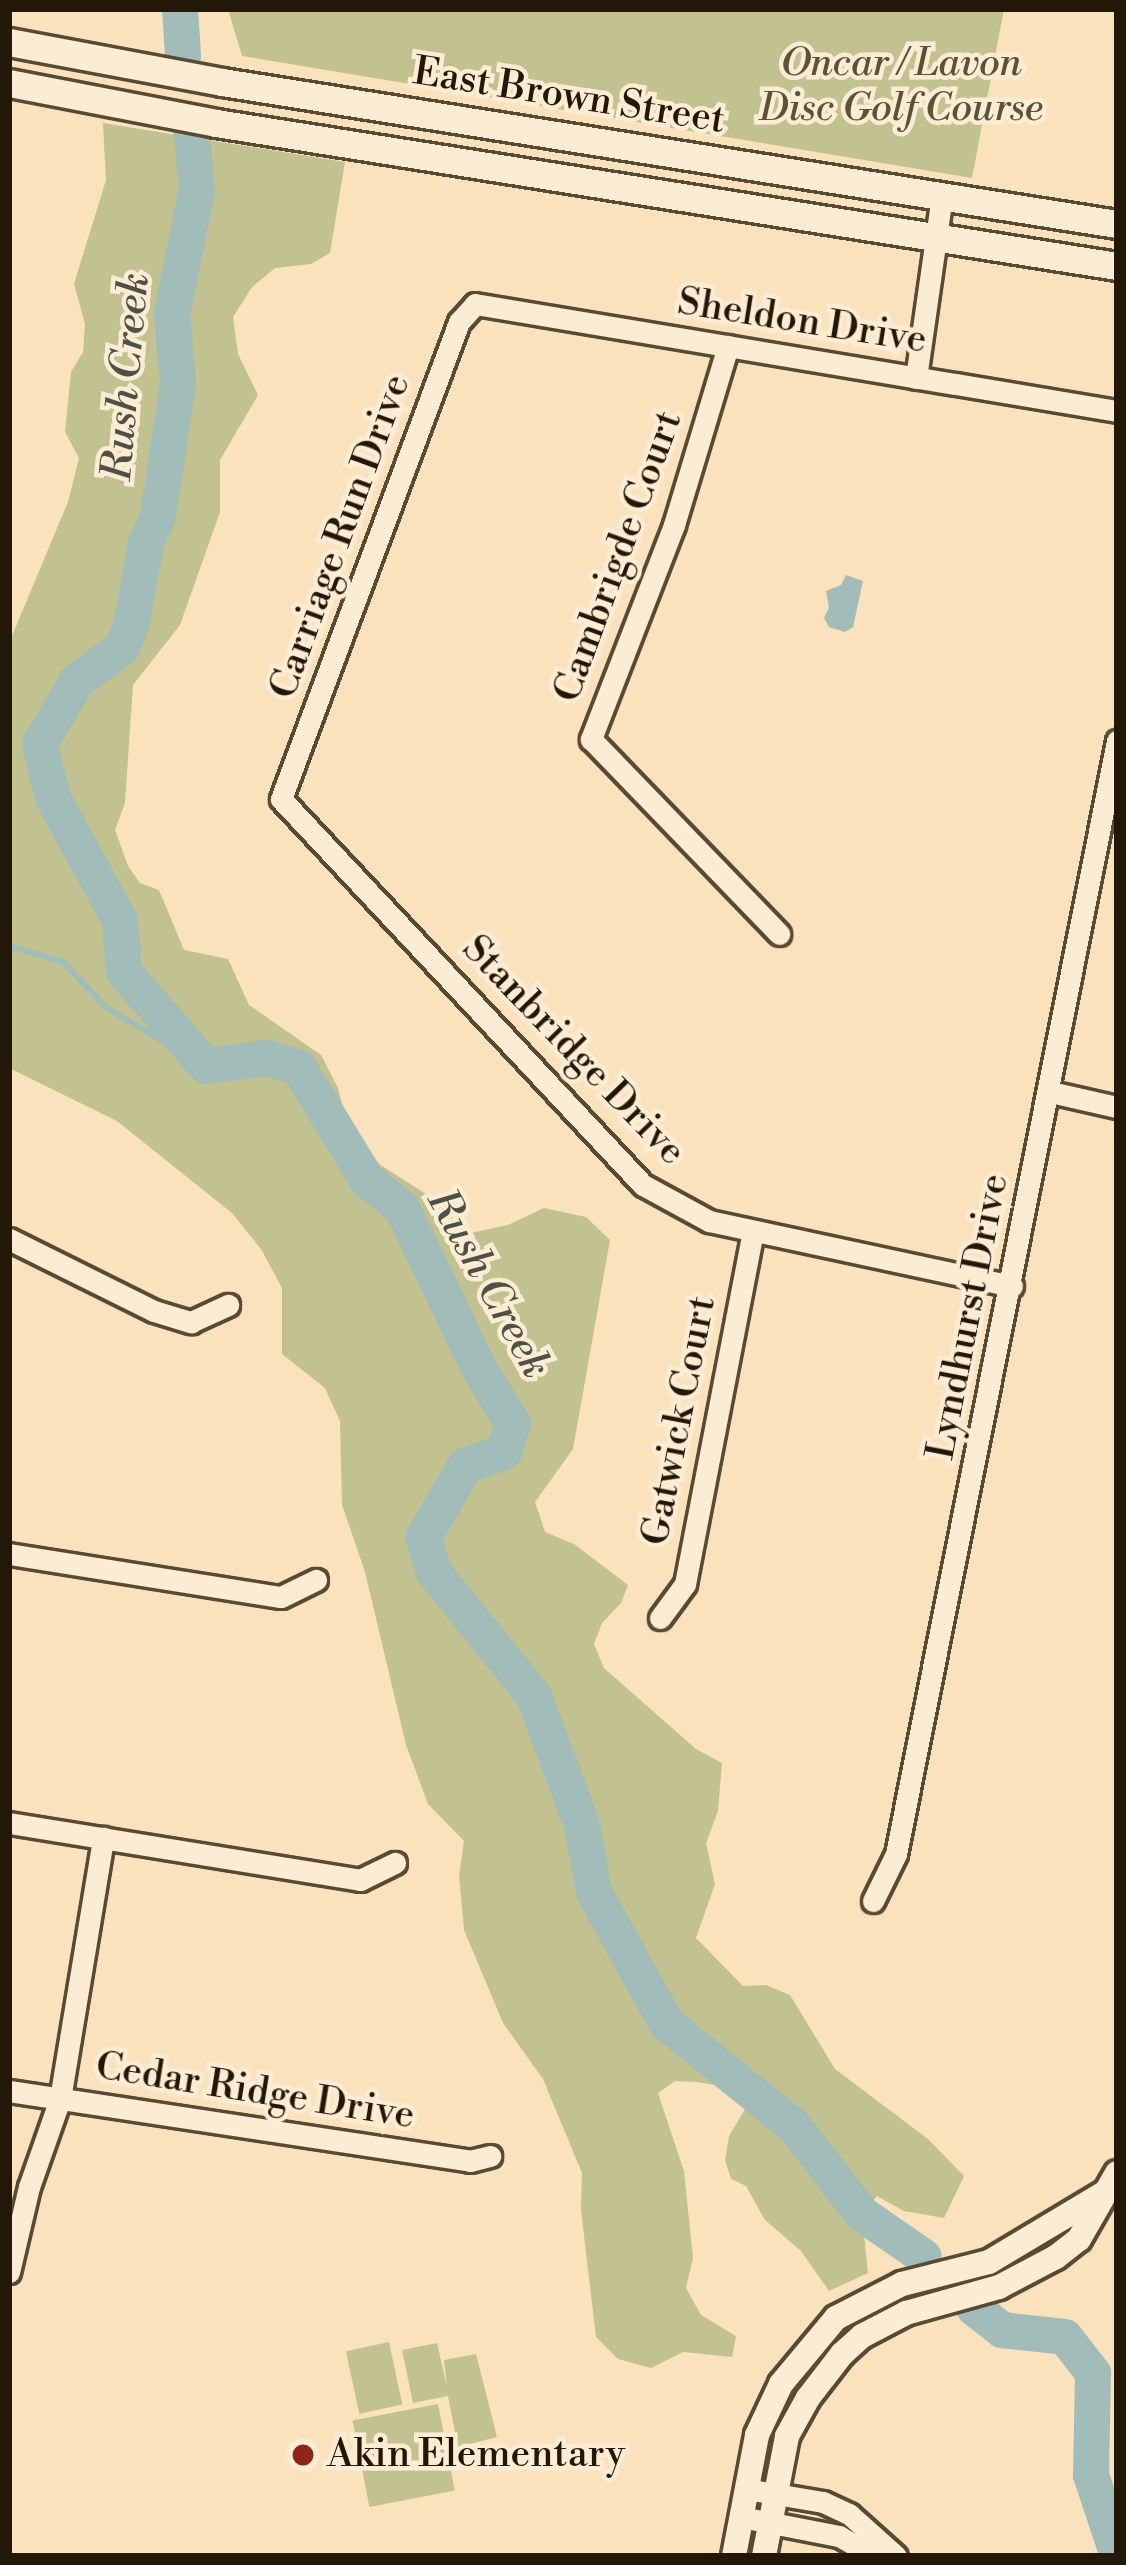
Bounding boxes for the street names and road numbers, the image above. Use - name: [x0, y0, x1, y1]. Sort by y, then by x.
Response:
- street label: East Brown Street: [410, 49, 728, 145]
- street label: Sheldon Drive: [674, 279, 930, 365]
- street label: Carriage Run Drive: [261, 368, 421, 706]
- street label: Cambrigde Court: [545, 405, 693, 709]
- street label: Stanbridge Drive: [451, 926, 695, 1176]
- street label: Lyndhurst Drive: [918, 1170, 1020, 1464]
- street label: Gatwick Court: [633, 1293, 727, 1549]
- street label: Cedar Ridge Drive: [92, 2044, 418, 2140]

